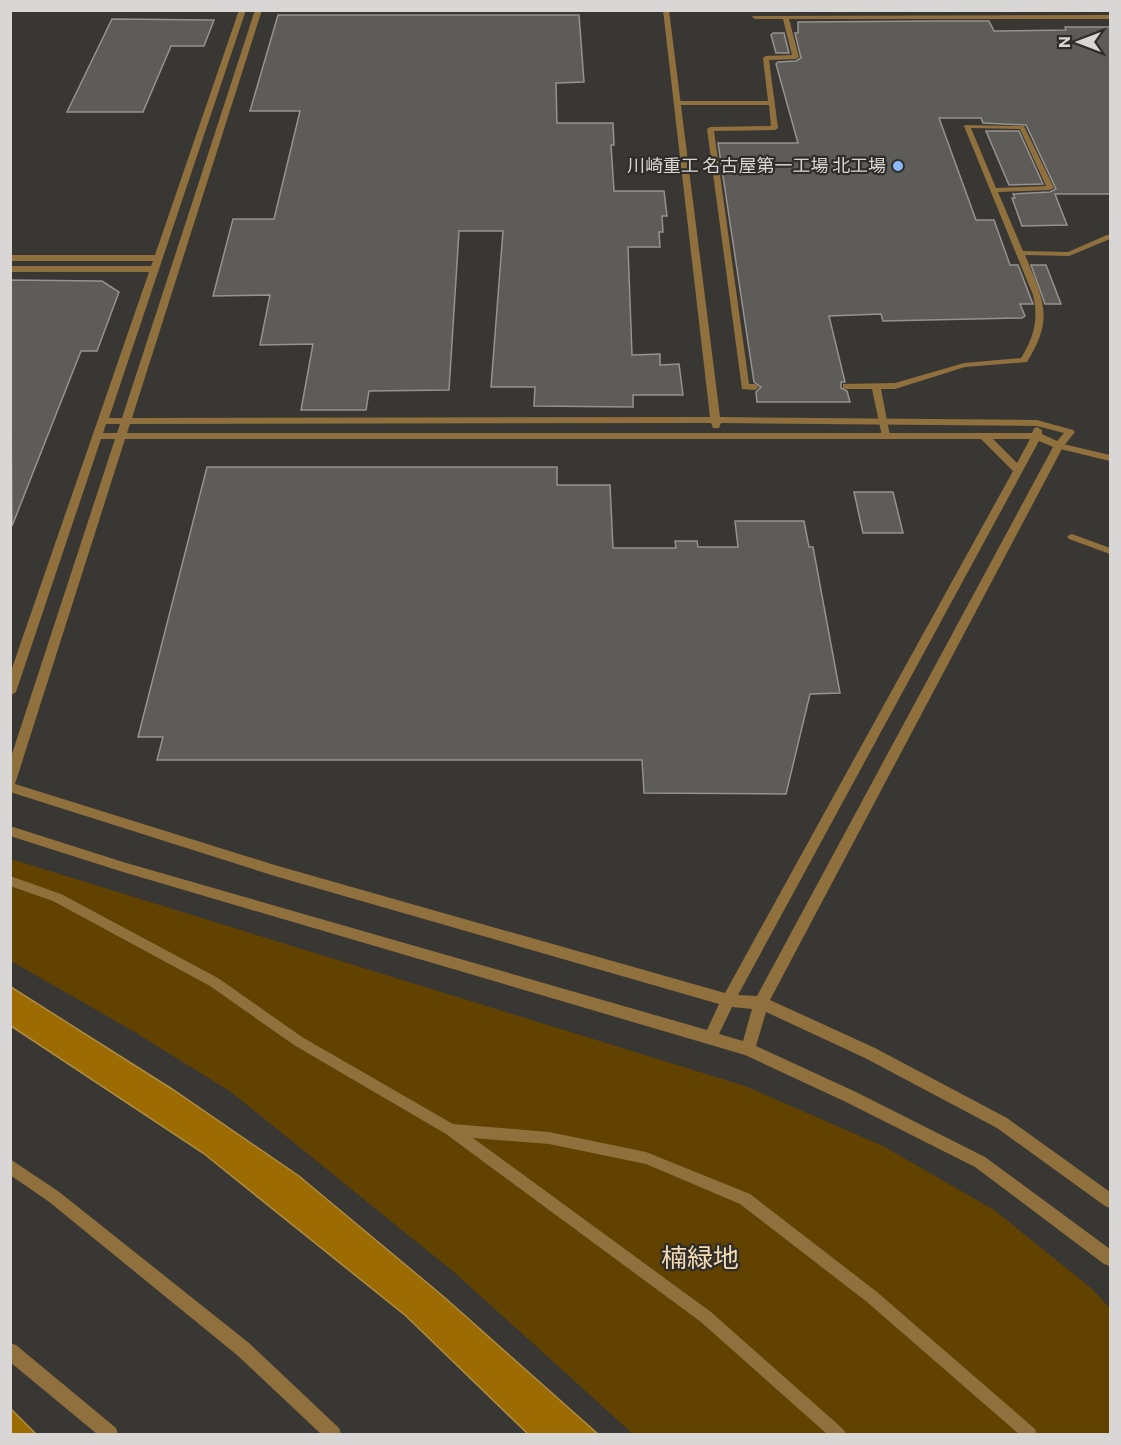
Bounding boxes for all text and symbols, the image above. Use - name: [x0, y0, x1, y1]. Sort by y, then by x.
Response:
- north arrow: [1049, 12, 1109, 72]
- text: N: [1054, 36, 1073, 48]
- place label: 川崎重工 名古屋第一工場 北工場: [627, 154, 886, 176]
- marker: 川崎重工 名古屋第一工場 北工場: [891, 159, 905, 173]
- park label: 楠緑地: [661, 1241, 739, 1272]

